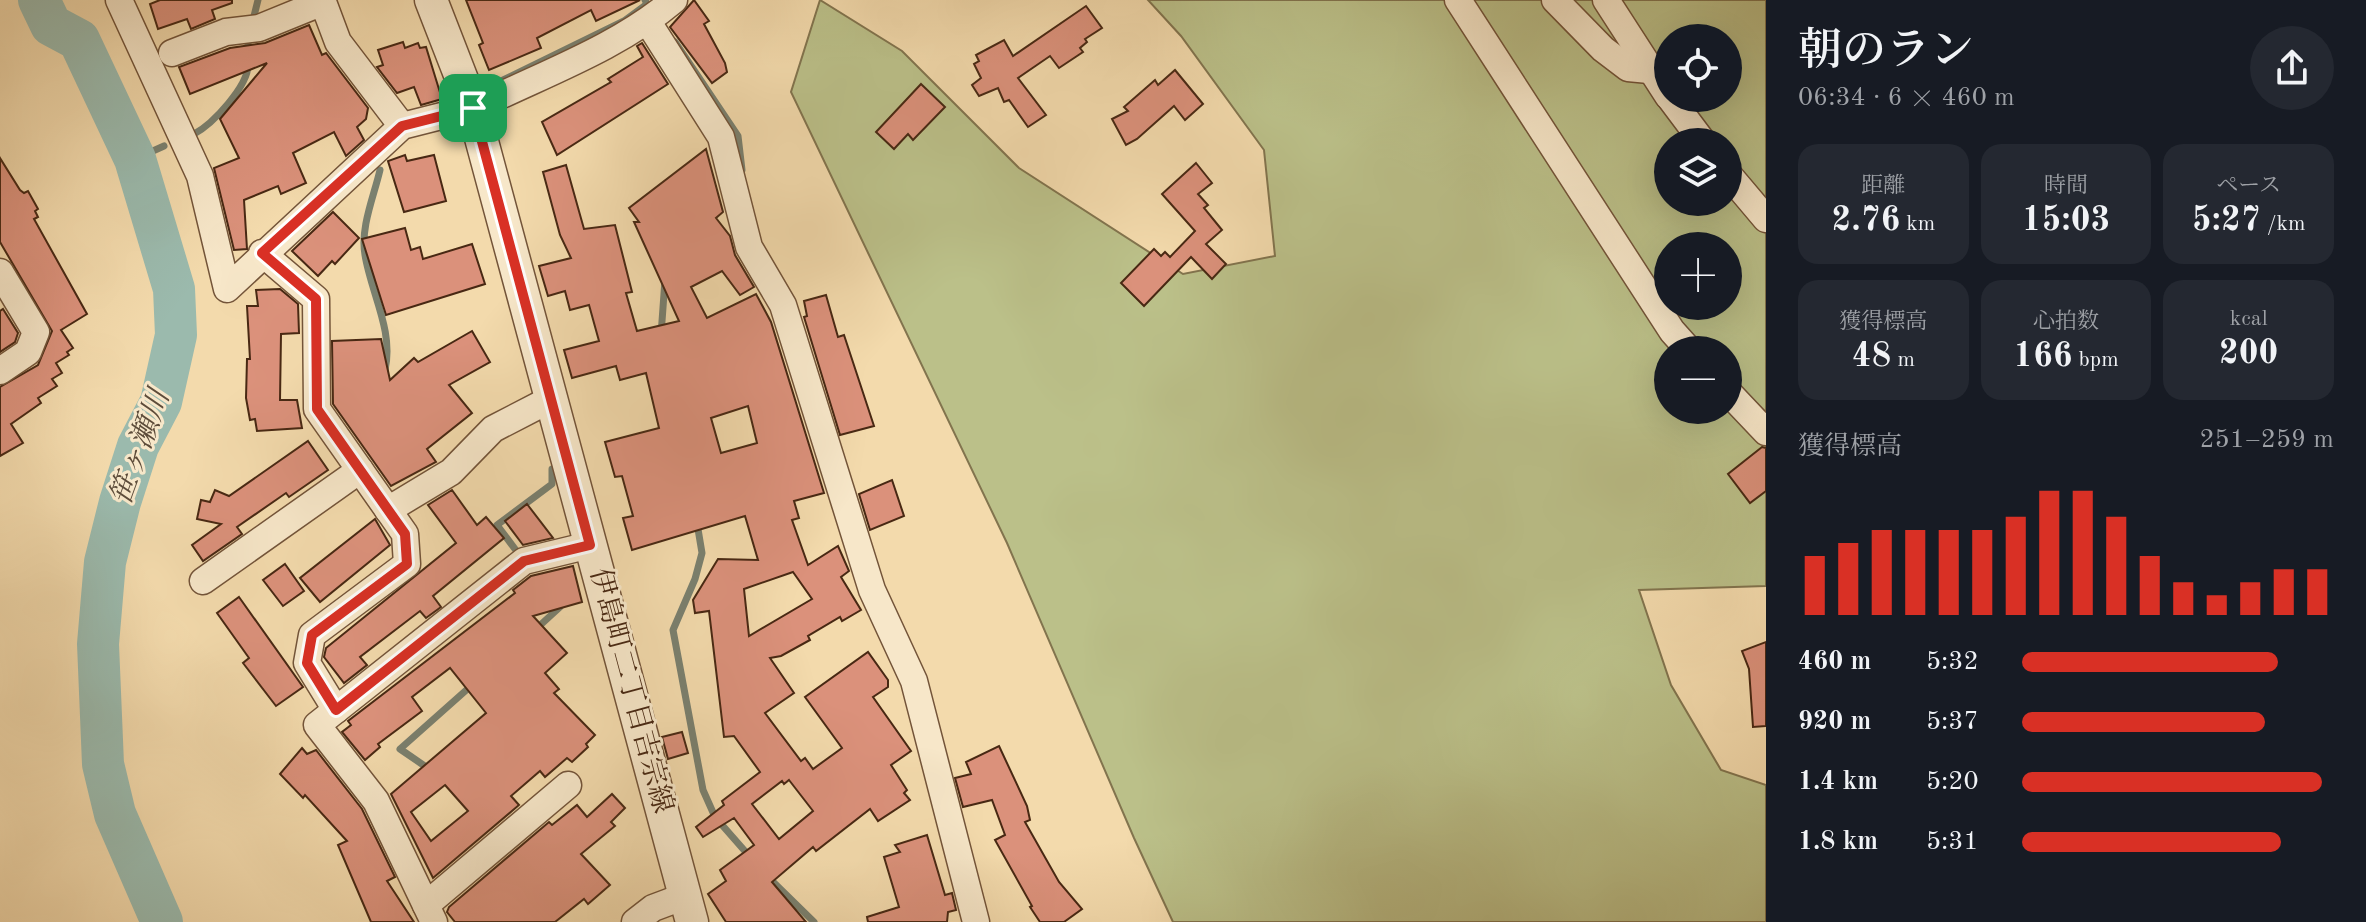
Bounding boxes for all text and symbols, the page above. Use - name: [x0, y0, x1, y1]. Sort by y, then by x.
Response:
- map controls: [1654, 24, 1742, 424]
- button: locate: [1654, 24, 1742, 112]
- button: share: [2250, 26, 2334, 110]
- text: 朝のラン: [1798, 30, 1974, 74]
- pin: [439, 74, 507, 142]
- text: 06:34 · 6 × 460 m: [1798, 85, 2015, 111]
- icon: arrive: [451, 86, 495, 130]
- button: layers: [1654, 128, 1742, 216]
- text: 距離: [1861, 175, 1905, 197]
- text: 時間: [2044, 175, 2088, 197]
- text: ペース: [2216, 175, 2281, 197]
- text: 2.76: [1831, 204, 1900, 238]
- text: 15:03: [2022, 204, 2110, 238]
- text: 5:27: [2192, 204, 2261, 238]
- text: km: [1900, 213, 1935, 235]
- text: /km: [2261, 213, 2305, 235]
- button: +: [1654, 232, 1742, 320]
- text: kcal: [2230, 308, 2268, 330]
- text: 獲得標高: [1839, 311, 1927, 333]
- text: 心拍数: [2033, 311, 2099, 333]
- button: −: [1654, 336, 1742, 424]
- text: 200: [2219, 337, 2278, 371]
- text: 48: [1852, 340, 1891, 374]
- text: 166: [2013, 340, 2072, 374]
- text: m: [1891, 349, 1915, 371]
- text: bpm: [2072, 349, 2119, 371]
- water label: 笹ヶ瀬川: [104, 383, 177, 510]
- text: 251–259 m: [2199, 427, 2334, 453]
- text: 獲得標高: [1798, 434, 1902, 460]
- street label: 伊島町二丁目吉宗線: [584, 565, 679, 816]
- text: 460 m: [1798, 649, 1871, 675]
- text: 5:32: [1926, 649, 1979, 675]
- text: 920 m: [1798, 709, 1871, 735]
- text: 5:37: [1926, 709, 1979, 735]
- text: 1.4 km: [1798, 769, 1878, 795]
- text: 5:20: [1926, 769, 1979, 795]
- text: 1.8 km: [1798, 829, 1878, 855]
- text: 5:31: [1926, 829, 1979, 855]

